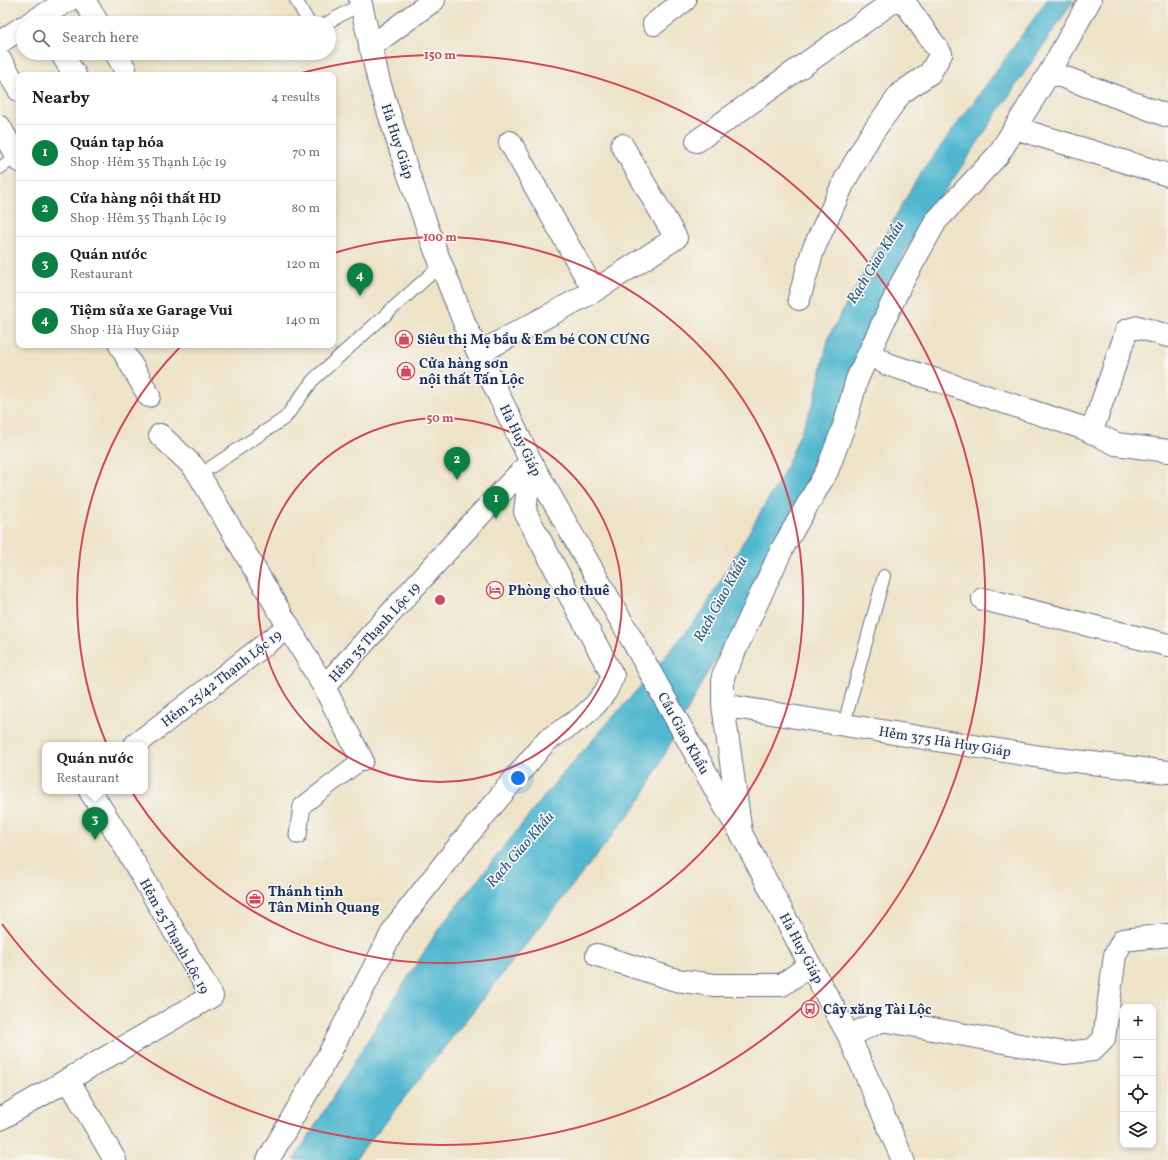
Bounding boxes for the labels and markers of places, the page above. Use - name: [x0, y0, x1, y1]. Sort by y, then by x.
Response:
- pin: 4: [347, 263, 373, 296]
- shop icon: Siêu thị Mẹ bầu & Em bé CON CƯNG: [394, 329, 414, 349]
- place label: Siêu thị Mẹ bầu & Em bé CON CƯNG: [417, 331, 650, 350]
- place label: Cửa hàng sơn nội thất Tấn Lộc: [419, 355, 525, 390]
- shop icon: Cửa hàng sơn nội thất Tấn Lộc: [396, 361, 416, 381]
- pin: 2: [444, 447, 470, 480]
- pin: 1: [483, 486, 509, 519]
- hotel icon: Phòng cho thuê: [485, 580, 505, 600]
- place label: Phòng cho thuê: [508, 582, 609, 601]
- centre of rings: [433, 593, 447, 607]
- pin: 3: [82, 807, 108, 840]
- place label: Thánh tịnh Tân Minh Quang: [268, 883, 380, 918]
- office icon: Thánh tịnh Tân Minh Quang: [245, 889, 265, 909]
- bus stop icon: Cây xăng Tài Lộc: [800, 999, 820, 1019]
- place label: Cây xăng Tài Lộc: [823, 1001, 932, 1020]

